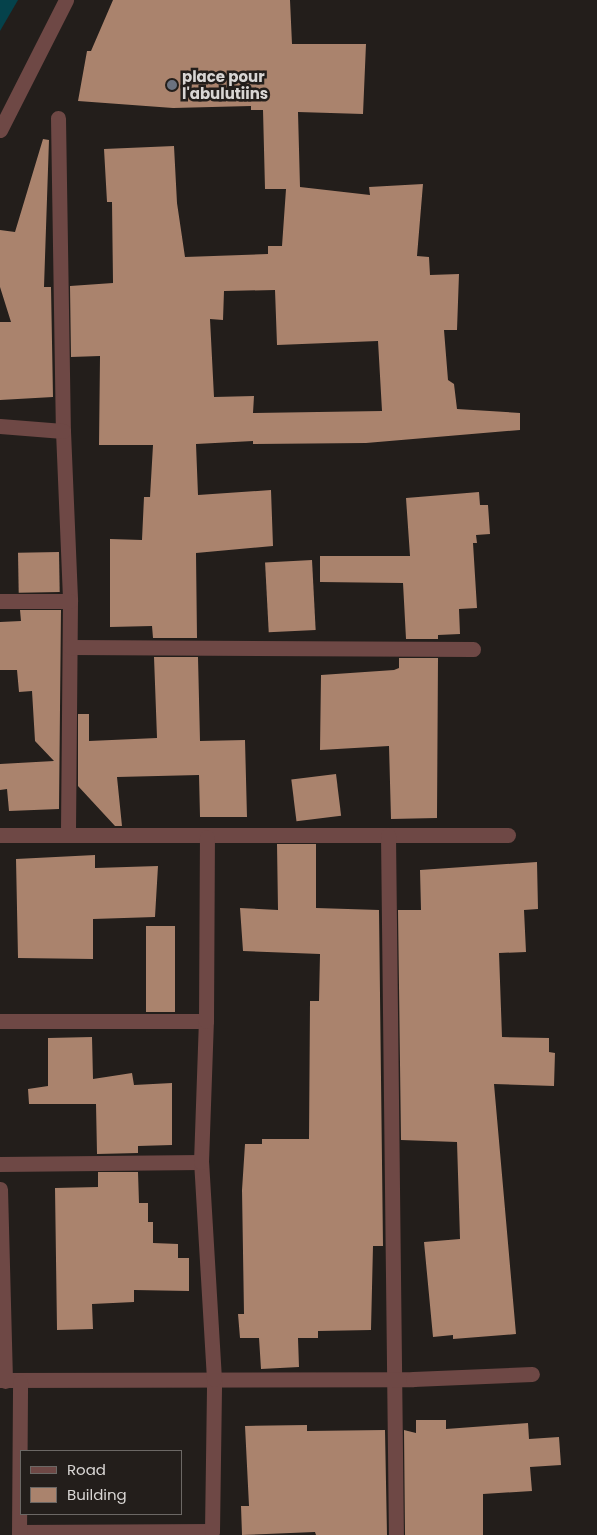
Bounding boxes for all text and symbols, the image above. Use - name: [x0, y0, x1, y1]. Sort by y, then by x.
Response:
- place label: place pour l'abulutiins: [182, 67, 268, 102]
- marker: place pour l'abulutiins: [166, 79, 178, 91]
- legend: [20, 1450, 182, 1515]
- text: Road: [67, 1459, 106, 1480]
- text: Building: [67, 1484, 127, 1505]

